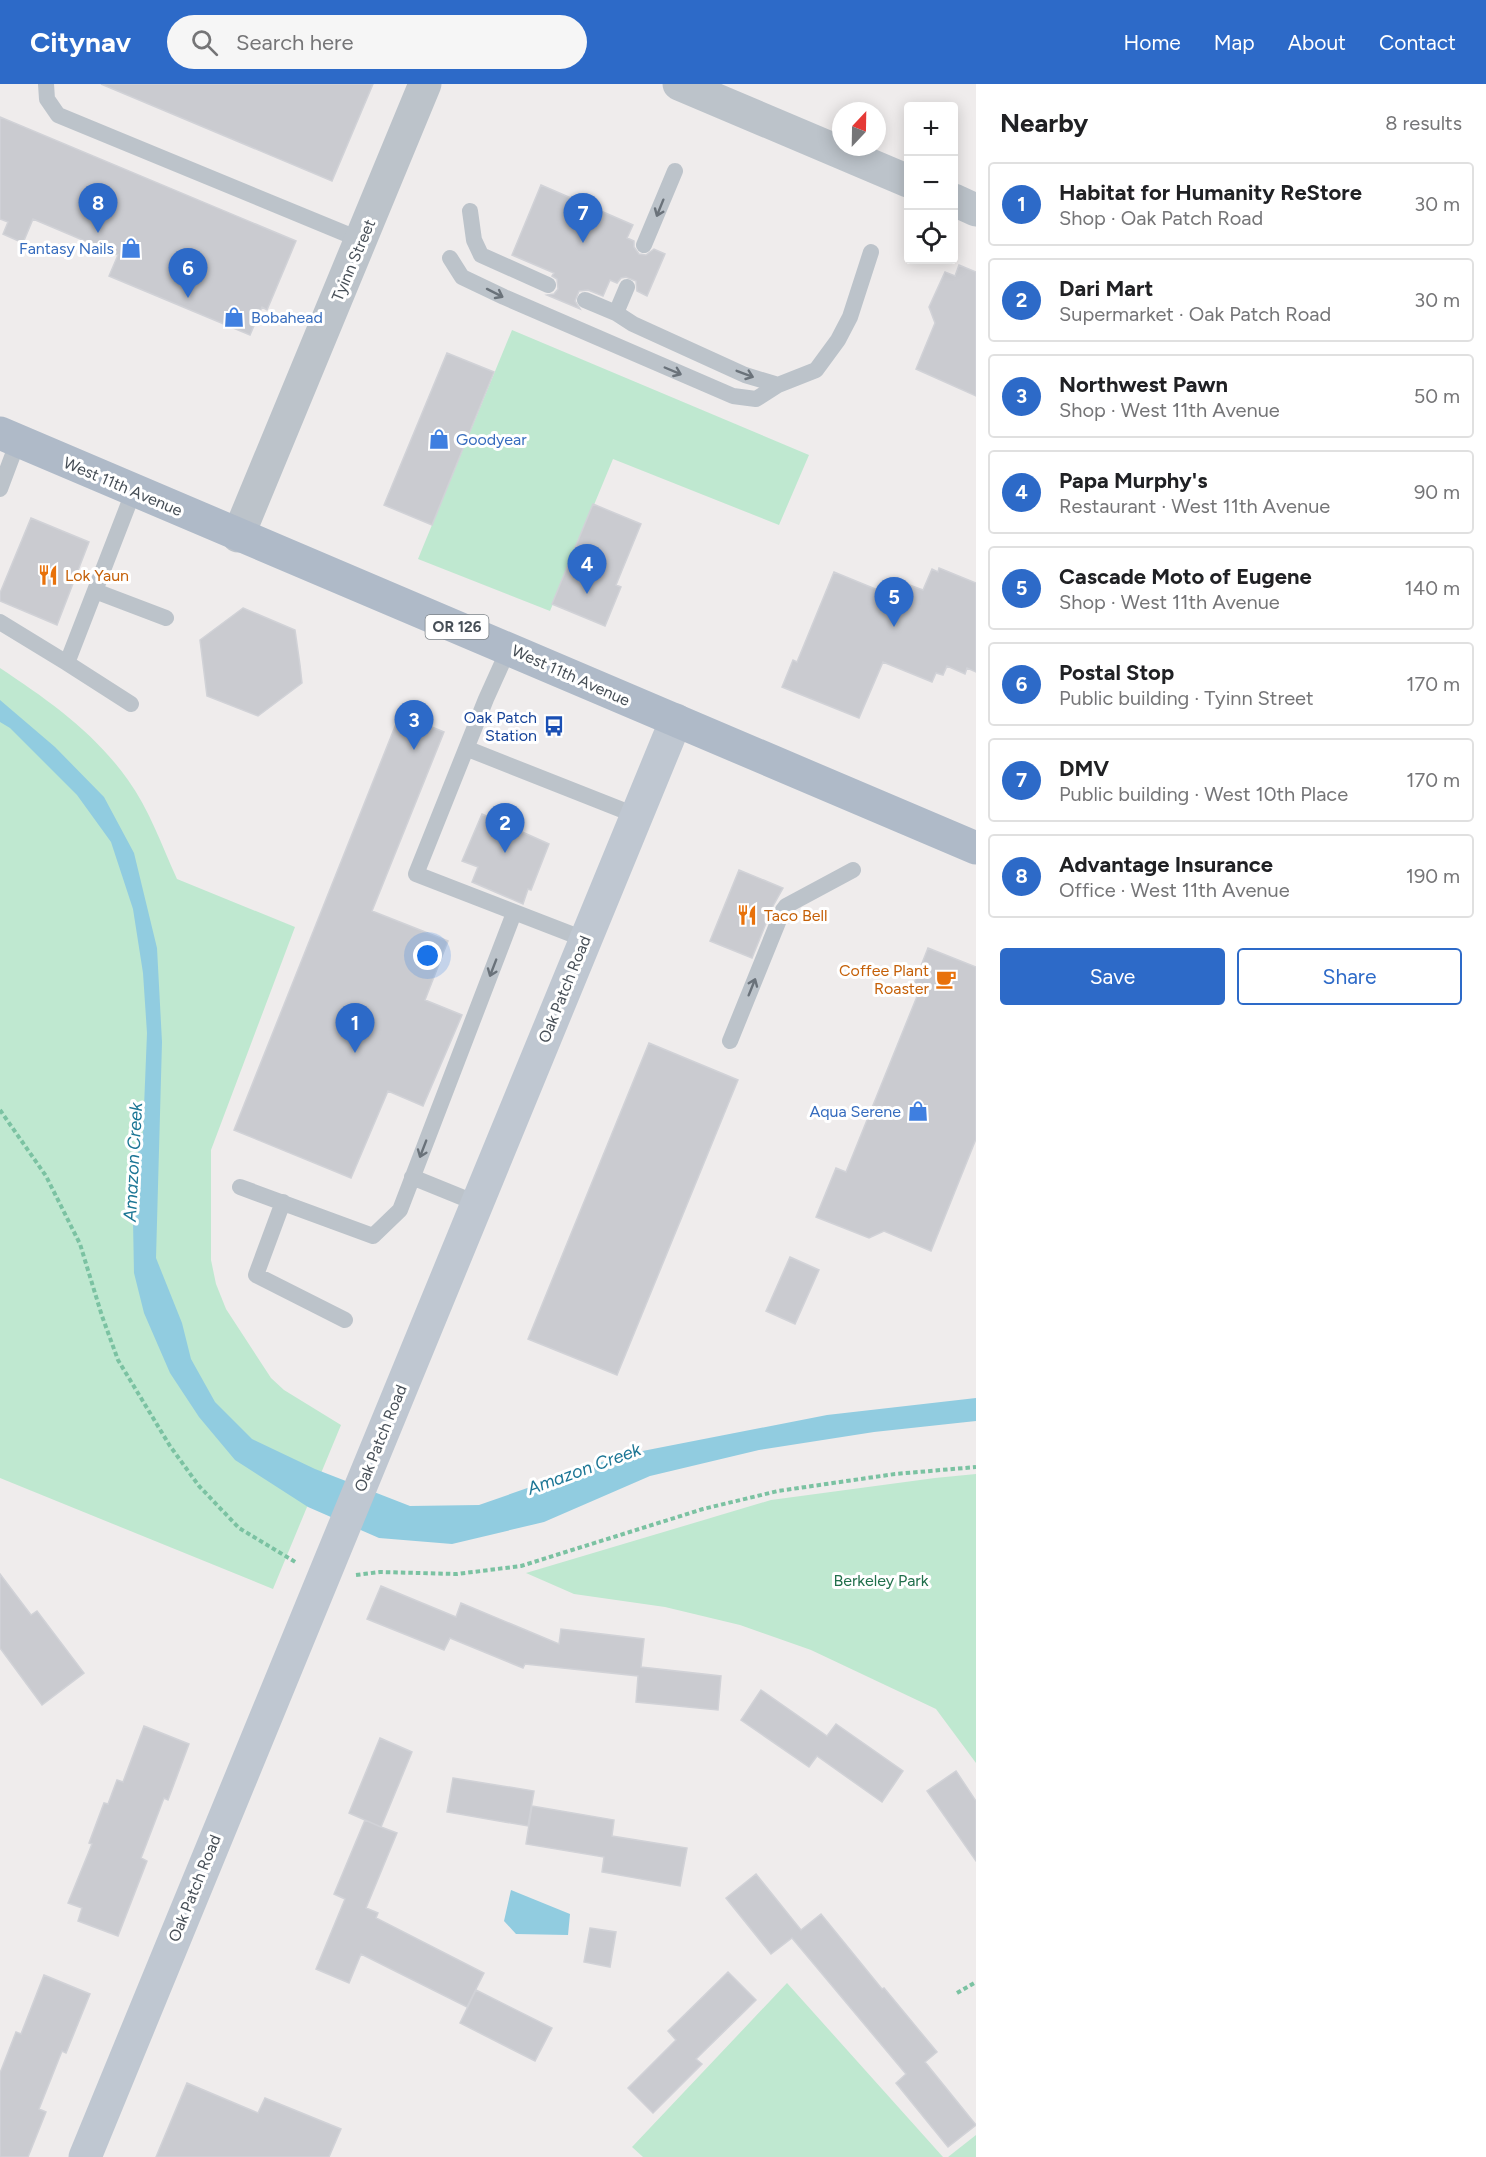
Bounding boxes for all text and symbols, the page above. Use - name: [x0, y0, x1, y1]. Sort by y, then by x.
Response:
- search box: [167, 15, 587, 69]
- text: Citynav: [30, 25, 131, 59]
- icon: search: [188, 26, 221, 59]
- text: Search here: [236, 29, 354, 56]
- text: Home: [1124, 30, 1181, 55]
- text: Map: [1214, 30, 1255, 55]
- text: About: [1288, 30, 1346, 55]
- text: Contact: [1379, 30, 1456, 55]
- north arrow: [832, 102, 886, 156]
- map controls: [904, 102, 958, 264]
- button: +: [904, 102, 958, 156]
- text: Nearby: [1000, 107, 1088, 139]
- text: 8 results: [1385, 111, 1462, 135]
- button: −: [904, 156, 958, 210]
- text: Habitat for Humanity ReStore: [1059, 179, 1362, 206]
- pin: 8: [78, 184, 118, 233]
- text: 1: [1017, 192, 1026, 216]
- text: 30 m: [1414, 192, 1460, 216]
- pin: 7: [564, 194, 602, 243]
- one-way arrow: [654, 198, 665, 217]
- text: Shop · Oak Patch Road: [1059, 206, 1263, 230]
- button: locate: [904, 210, 958, 264]
- street label: Tyinn Street: [328, 216, 379, 304]
- shop icon: Fantasy Nails: [119, 236, 143, 260]
- place label: Fantasy Nails: [19, 239, 114, 258]
- pin: 6: [168, 248, 207, 298]
- text: Dari Mart: [1059, 275, 1153, 302]
- one-way arrow: [485, 287, 503, 299]
- text: 2: [1016, 288, 1027, 312]
- text: 30 m: [1414, 288, 1460, 312]
- text: Supermarket · Oak Patch Road: [1059, 302, 1331, 326]
- shop icon: Bobahead: [222, 305, 246, 329]
- place label: Bobahead: [251, 308, 323, 327]
- one-way arrow: [664, 365, 682, 377]
- one-way arrow: [735, 369, 753, 380]
- text: Northwest Pawn: [1059, 371, 1228, 398]
- text: 3: [1016, 384, 1027, 408]
- text: 50 m: [1414, 384, 1460, 408]
- text: Shop · West 11th Avenue: [1059, 398, 1280, 422]
- shop icon: Goodyear: [427, 427, 451, 451]
- place label: Goodyear: [456, 430, 527, 449]
- street label: West 11th Avenue: [61, 453, 185, 520]
- text: Papa Murphy's: [1059, 467, 1207, 494]
- text: 4: [1015, 480, 1028, 504]
- text: 90 m: [1414, 480, 1460, 504]
- text: Restaurant · West 11th Avenue: [1059, 494, 1330, 518]
- pin: 4: [568, 544, 606, 594]
- restaurant icon: Lok Yaun: [36, 563, 60, 587]
- text: Cascade Moto of Eugene: [1059, 563, 1312, 590]
- place label: Lok Yaun: [65, 566, 129, 585]
- text: 5: [1016, 576, 1027, 600]
- text: 140 m: [1405, 576, 1460, 600]
- pin: 5: [874, 578, 914, 627]
- text: Shop · West 11th Avenue: [1059, 590, 1280, 614]
- road number: OR 126: [426, 615, 488, 639]
- street label: West 11th Avenue: [509, 641, 633, 710]
- text: Postal Stop: [1059, 659, 1174, 686]
- text: 6: [1016, 672, 1027, 696]
- text: 170 m: [1406, 672, 1460, 696]
- text: Public building · Tyinn Street: [1059, 686, 1314, 710]
- pin: 3: [394, 700, 434, 750]
- place label: Oak Patch Station: [464, 708, 537, 745]
- bus stop icon: Oak Patch Station: [542, 714, 566, 738]
- text: DMV: [1059, 755, 1109, 782]
- text: 7: [1016, 768, 1027, 792]
- text: 170 m: [1406, 768, 1460, 792]
- text: Public building · West 10th Place: [1059, 782, 1348, 806]
- pin: 2: [486, 804, 524, 853]
- text: Advantage Insurance: [1059, 851, 1273, 878]
- text: 8: [1015, 864, 1028, 888]
- text: 190 m: [1406, 864, 1460, 888]
- text: Office · West 11th Avenue: [1059, 878, 1290, 902]
- restaurant icon: Taco Bell: [735, 903, 759, 927]
- place label: Taco Bell: [764, 906, 827, 925]
- street label: Oak Patch Road: [534, 933, 595, 1046]
- your location: [413, 941, 442, 970]
- button: Save: [1000, 948, 1225, 1005]
- button: Share: [1237, 948, 1462, 1005]
- one-way arrow: [487, 958, 498, 976]
- place label: Coffee Plant Roaster: [839, 961, 930, 998]
- cafe icon: Coffee Plant Roaster: [934, 967, 958, 991]
- one-way arrow: [747, 978, 758, 997]
- pin: 1: [336, 1004, 374, 1053]
- shop icon: Aqua Serene: [906, 1099, 930, 1123]
- water label: Amazon Creek: [119, 1101, 147, 1223]
- place label: Aqua Serene: [810, 1102, 901, 1121]
- one-way arrow: [417, 1140, 428, 1158]
- street label: Oak Patch Road: [350, 1382, 411, 1495]
- water label: Amazon Creek: [523, 1438, 645, 1500]
- park label: Berkeley Park: [833, 1571, 929, 1590]
- street label: Oak Patch Road: [164, 1832, 225, 1945]

